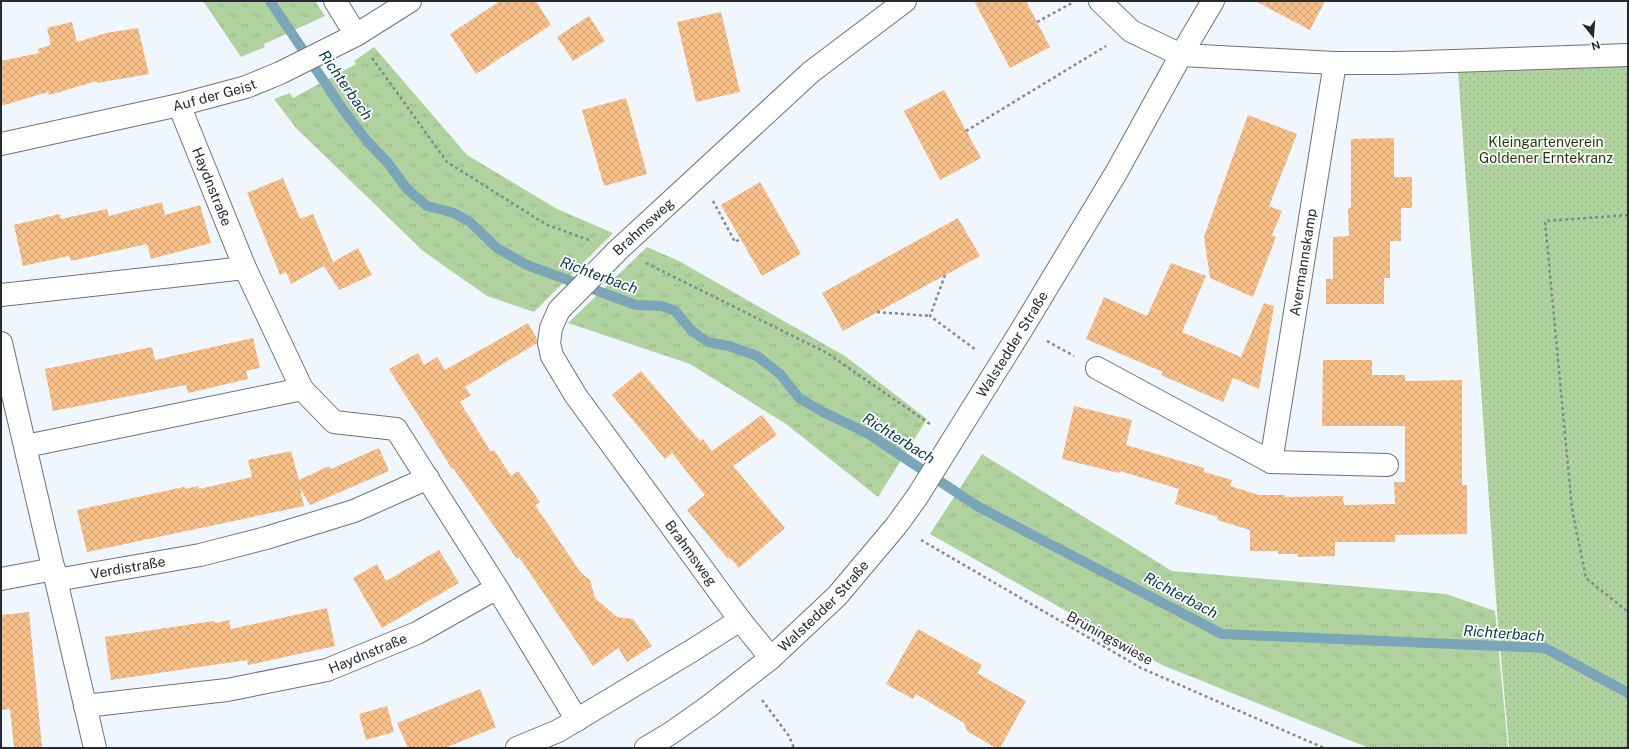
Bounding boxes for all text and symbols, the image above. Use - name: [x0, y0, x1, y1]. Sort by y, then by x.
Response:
- north arrow: [1573, 16, 1613, 56]
- text: N: [1590, 39, 1602, 53]
- water label: Richterbach: [316, 47, 376, 123]
- street label: Auf der Geist: [171, 76, 259, 114]
- park label: Kleingartenverein Goldener Erntekranz: [1479, 134, 1613, 166]
- street label: Haydnstraße: [189, 145, 235, 228]
- street label: Brahmsweg: [610, 195, 677, 259]
- street label: Avermannskamp: [1287, 208, 1320, 317]
- water label: Richterbach: [558, 253, 640, 297]
- street label: Walstedder Straße: [973, 288, 1051, 400]
- water label: Richterbach: [860, 409, 938, 467]
- street label: Brahmsweg: [662, 517, 720, 589]
- street label: Verdistraße: [89, 553, 167, 582]
- street label: Walstedder Straße: [775, 557, 872, 655]
- water label: Richterbach: [1141, 568, 1221, 622]
- street label: Brüningswiese: [1064, 608, 1156, 668]
- water label: Richterbach: [1463, 622, 1545, 644]
- street label: Haydnstraße: [326, 630, 410, 677]

